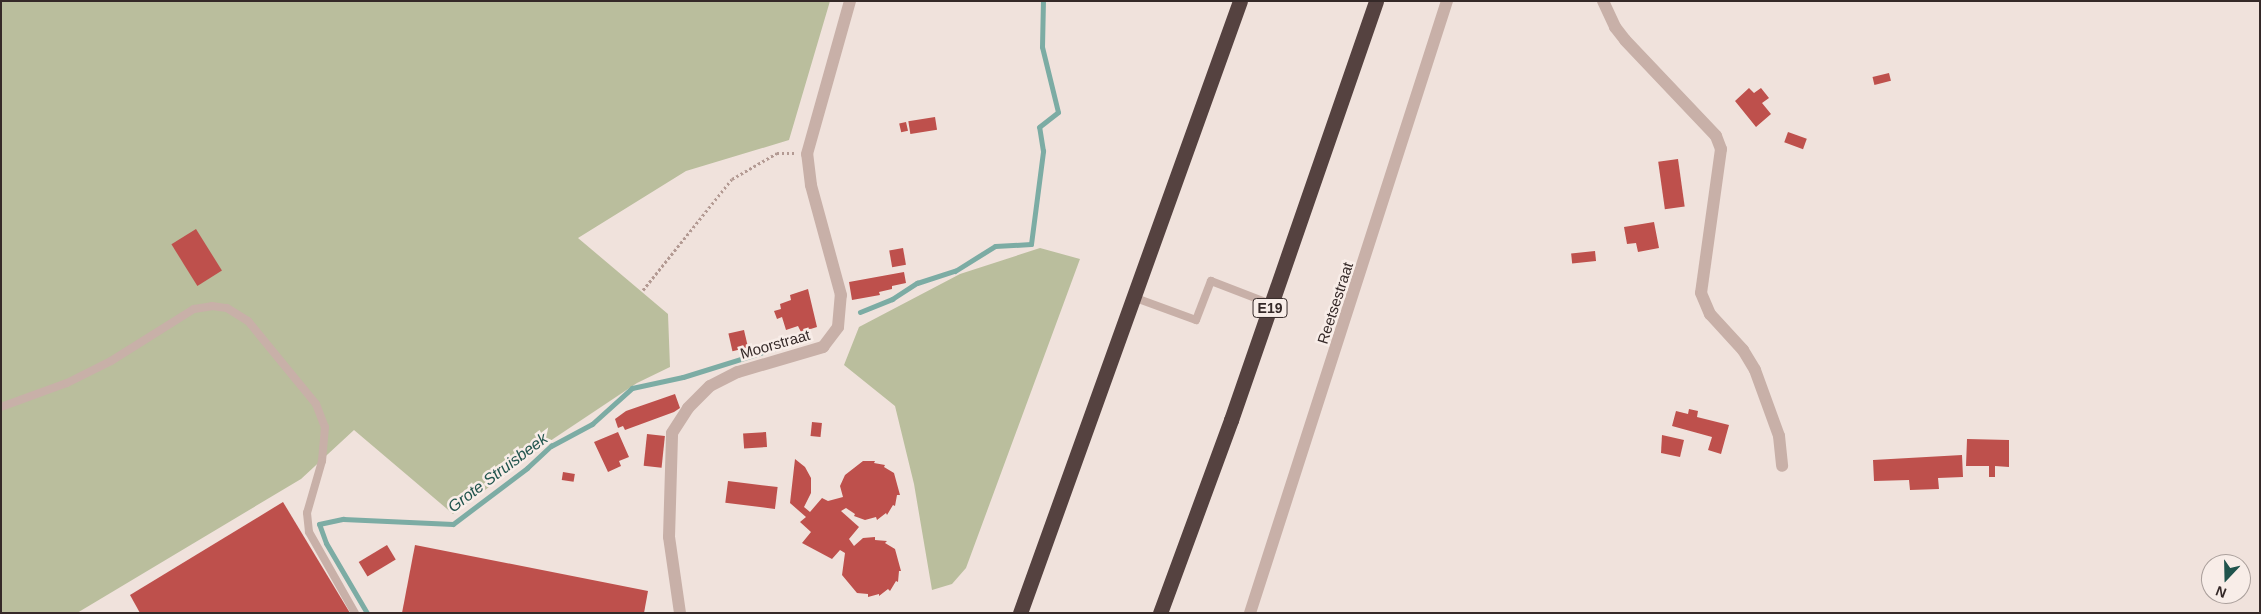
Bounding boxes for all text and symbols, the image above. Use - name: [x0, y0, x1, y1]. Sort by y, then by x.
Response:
- street label: Reetsestraat: [1313, 260, 1357, 346]
- road number: E19: [1252, 296, 1288, 320]
- street label: Moorstraat: [738, 325, 812, 363]
- water label: Grote Struisbeek: [444, 429, 552, 517]
- north arrow: [2201, 554, 2251, 604]
- text: N: [2213, 583, 2229, 601]

